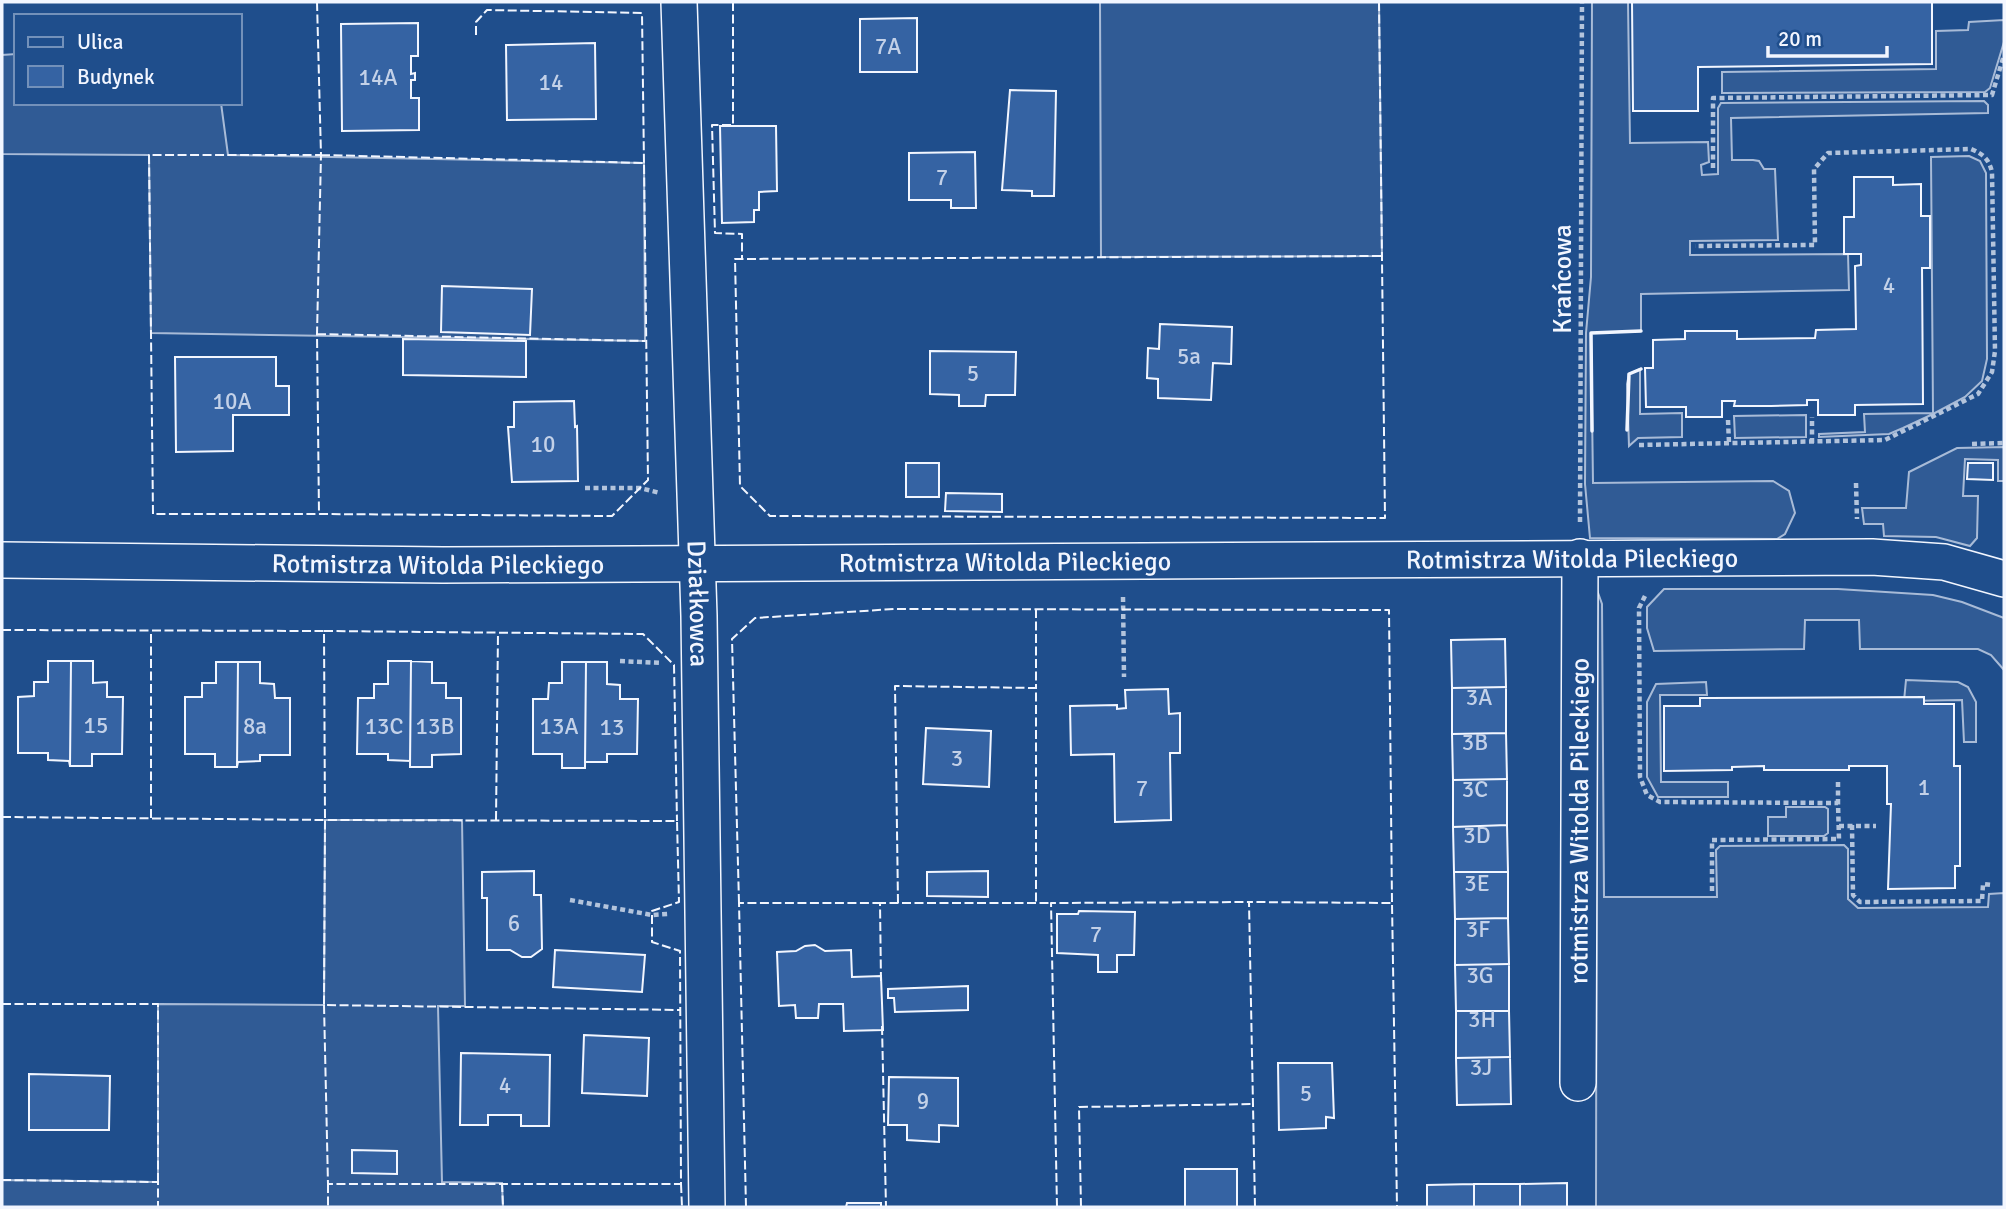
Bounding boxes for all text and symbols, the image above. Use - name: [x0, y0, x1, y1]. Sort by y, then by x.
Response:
- legend: [14, 14, 242, 105]
- scale bar: [1768, 14, 1887, 58]
- text: 20 m: [1778, 26, 1822, 52]
- text: Ulica: [77, 29, 123, 55]
- house number: 7A: [875, 32, 901, 61]
- house number: 14A: [359, 63, 397, 92]
- text: Budynek: [77, 64, 155, 90]
- house number: 14: [539, 68, 563, 97]
- house number: 7: [936, 163, 948, 192]
- street label: Krańcowa: [1547, 224, 1579, 334]
- house number: 4: [1883, 271, 1895, 300]
- house number: 5a: [1177, 342, 1201, 371]
- house number: 5: [967, 359, 979, 388]
- house number: 10A: [213, 387, 251, 416]
- house number: 10: [531, 430, 555, 459]
- street label: Działkowca: [680, 540, 715, 667]
- street label: Rotmistrza Witolda Pileckiego: [1406, 543, 1738, 577]
- street label: Rotmistrza Witolda Pileckiego: [839, 546, 1171, 580]
- street label: Rotmistrza Witolda Pileckiego: [271, 548, 604, 582]
- street label: rotmistrza Witolda Pileckiego: [1563, 658, 1597, 984]
- house number: 3A: [1466, 683, 1492, 712]
- house number: 15: [84, 711, 108, 740]
- house number: 8a: [243, 712, 267, 741]
- house number: 13C: [365, 712, 403, 741]
- house number: 13B: [416, 712, 454, 741]
- house number: 13A: [540, 712, 578, 741]
- house number: 13: [600, 713, 624, 742]
- house number: 3B: [1462, 728, 1488, 757]
- house number: 3: [951, 744, 963, 773]
- house number: 1: [1918, 773, 1930, 802]
- house number: 7: [1136, 774, 1148, 803]
- house number: 3C: [1462, 775, 1488, 804]
- house number: 3D: [1463, 821, 1491, 850]
- house number: 3E: [1464, 869, 1490, 898]
- house number: 6: [508, 909, 520, 938]
- house number: 3F: [1466, 915, 1490, 944]
- house number: 7: [1090, 920, 1102, 949]
- house number: 3G: [1466, 961, 1494, 990]
- house number: 3H: [1468, 1005, 1496, 1034]
- house number: 3J: [1470, 1053, 1492, 1082]
- house number: 4: [499, 1071, 511, 1100]
- house number: 5: [1300, 1079, 1312, 1108]
- house number: 9: [917, 1087, 929, 1116]

